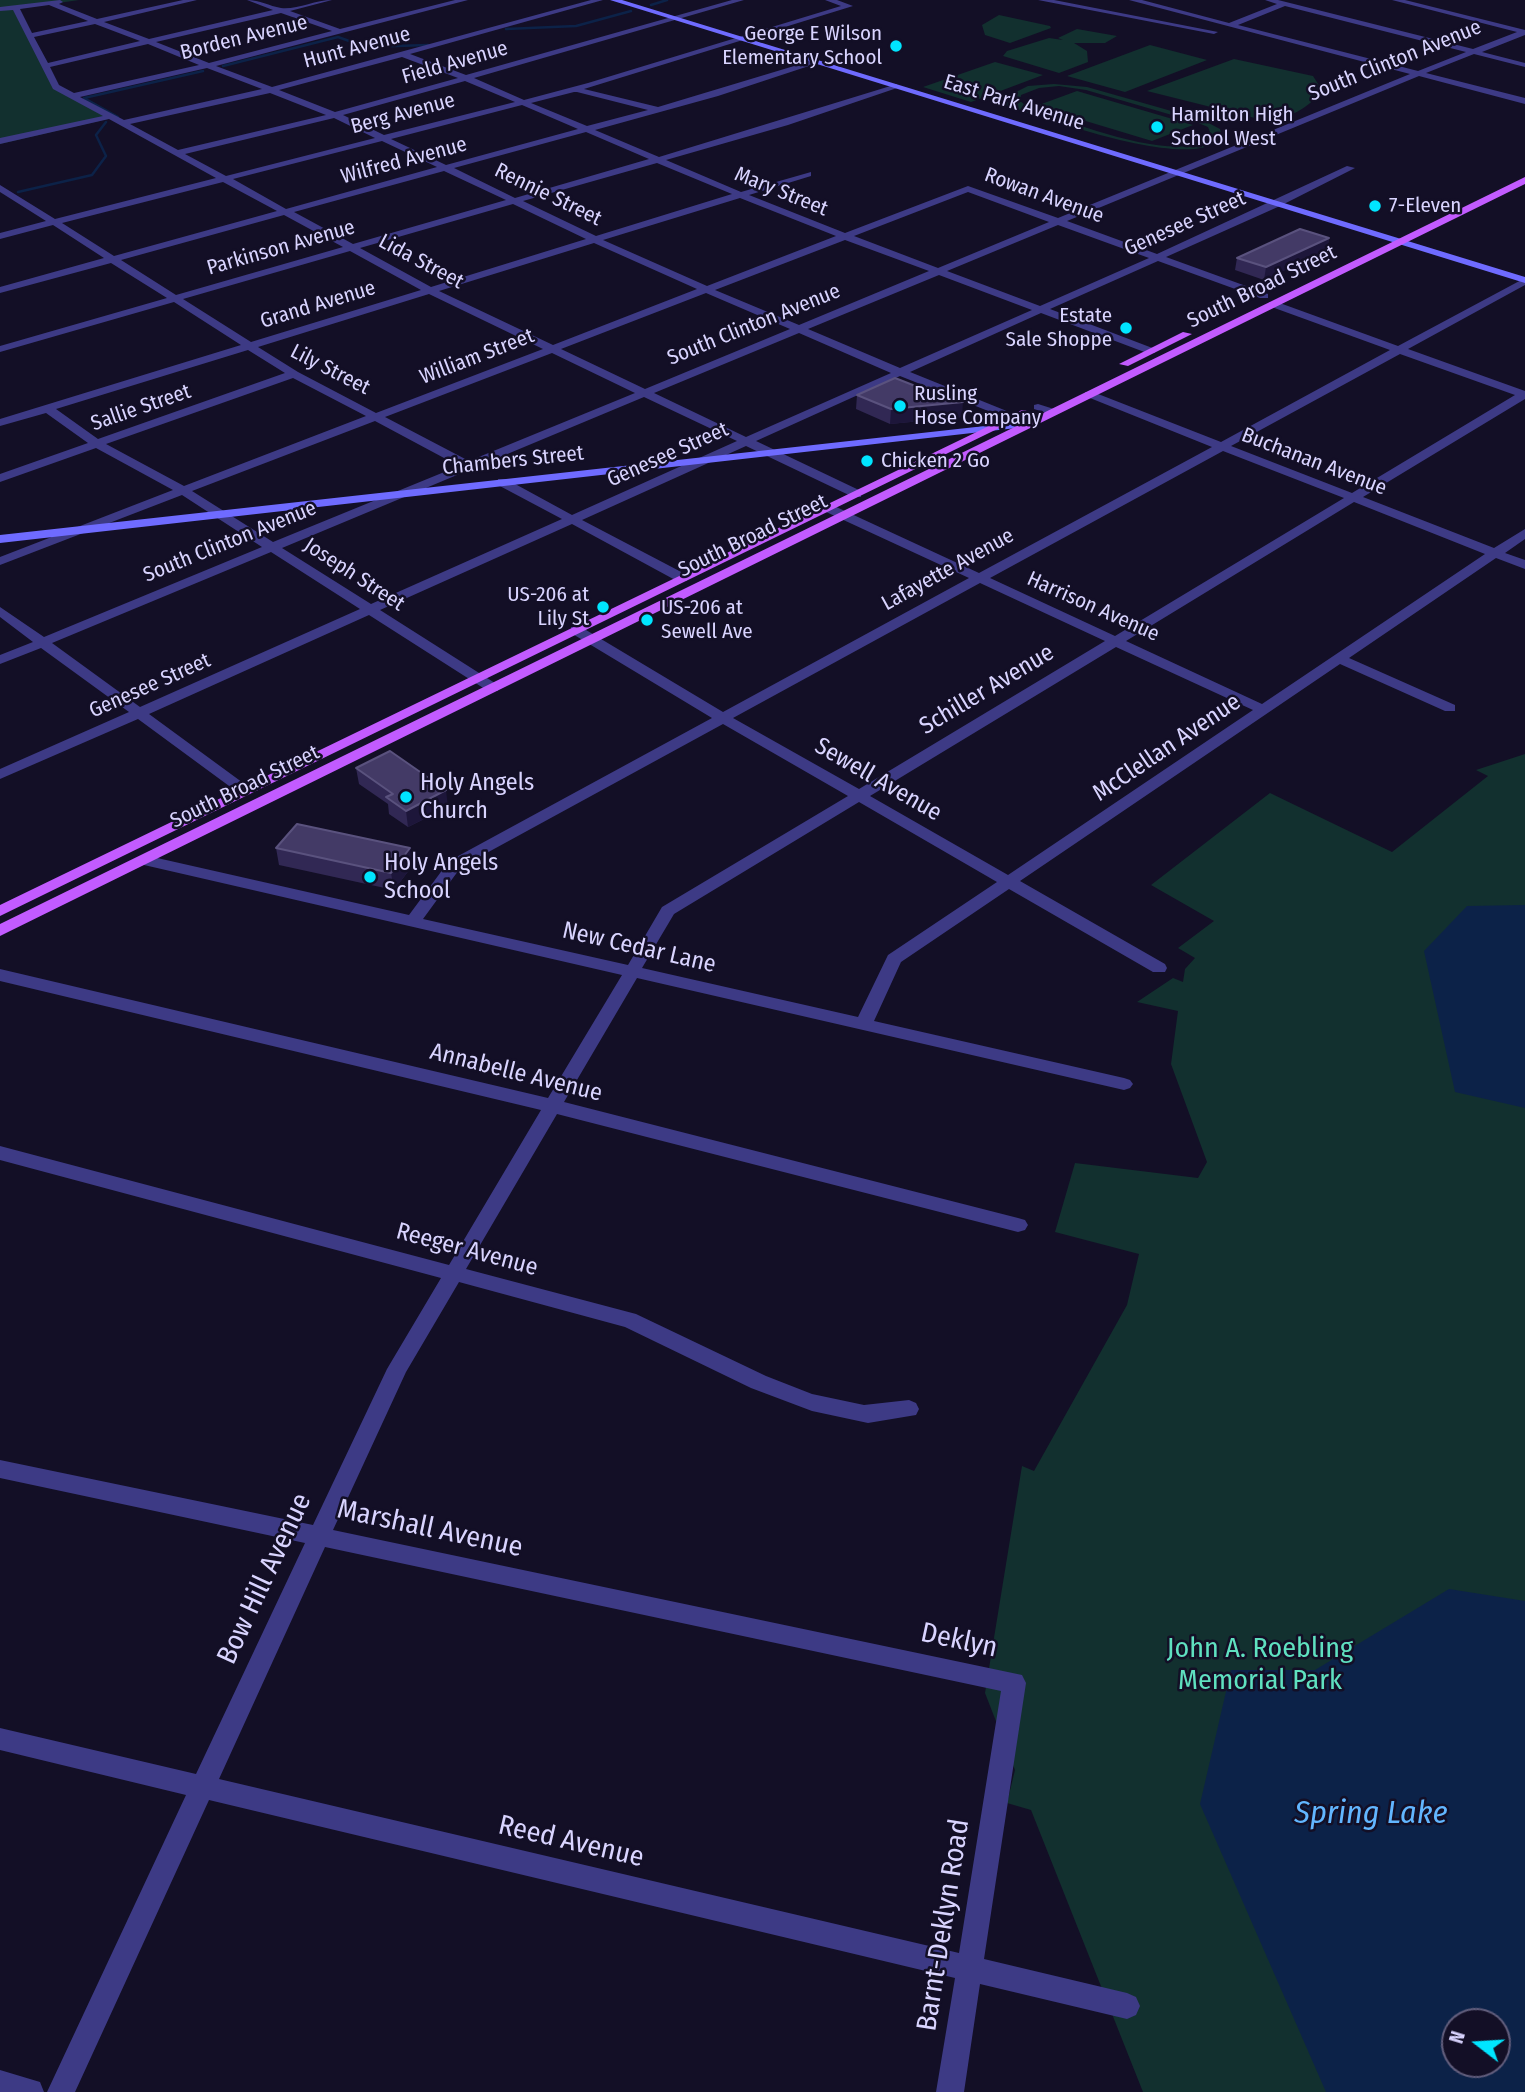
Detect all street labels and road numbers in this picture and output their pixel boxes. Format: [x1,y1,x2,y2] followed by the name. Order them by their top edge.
[178,10,310,66] street label: Borden Avenue
[1305,15,1485,107] street label: South Clinton Avenue
[301,22,413,74] street label: Hunt Avenue
[399,36,511,90] street label: Field Avenue
[941,70,1087,136] street label: East Park Avenue
[348,88,458,140] street label: Berg Avenue
[338,132,470,190] street label: Wilfred Avenue
[490,158,606,232] street label: Rennie Street
[731,162,831,222] street label: Mary Street
[981,163,1107,229] street label: Rowan Avenue
[1120,186,1250,262] street label: Genesee Street
[204,215,358,281] street label: Parkinson Avenue
[374,229,468,295] street label: Lida Street
[1183,240,1341,334] street label: South Broad Street
[257,276,379,334] street label: Grand Avenue
[664,279,844,371] street label: South Clinton Avenue
[416,324,538,390] street label: William Street
[286,339,374,401] street label: Lily Street
[88,379,194,437] street label: Sallie Street
[603,417,733,493] street label: Genesee Street
[1238,423,1390,501] street label: Buchanan Avenue
[441,441,585,481] street label: Chambers Street
[674,489,832,583] street label: South Broad Street
[140,496,320,588] street label: South Clinton Avenue
[878,523,1018,617] street label: Lafayette Avenue
[299,533,409,617] street label: Joseph Street
[1023,567,1163,647] street label: Harrison Avenue
[915,639,1059,741] street label: Schiller Avenue
[85,648,215,724] street label: Genesee Street
[1088,688,1246,808] street label: McClellan Avenue
[809,732,947,828] street label: Sewell Avenue
[166,740,324,834] street label: South Broad Street
[559,916,719,980] street label: New Cedar Lane
[427,1038,605,1108] street label: Annabelle Avenue
[393,1217,541,1283] street label: Reeger Avenue
[211,1488,319,1670] street label: Bow Hill Avenue
[334,1493,526,1565] street label: Marshall Avenue
[918,1617,1000,1665] street label: Deklyn
[495,1809,647,1875] street label: Reed Avenue
[911,1817,977,2033] street label: Barnt-Deklyn Road

